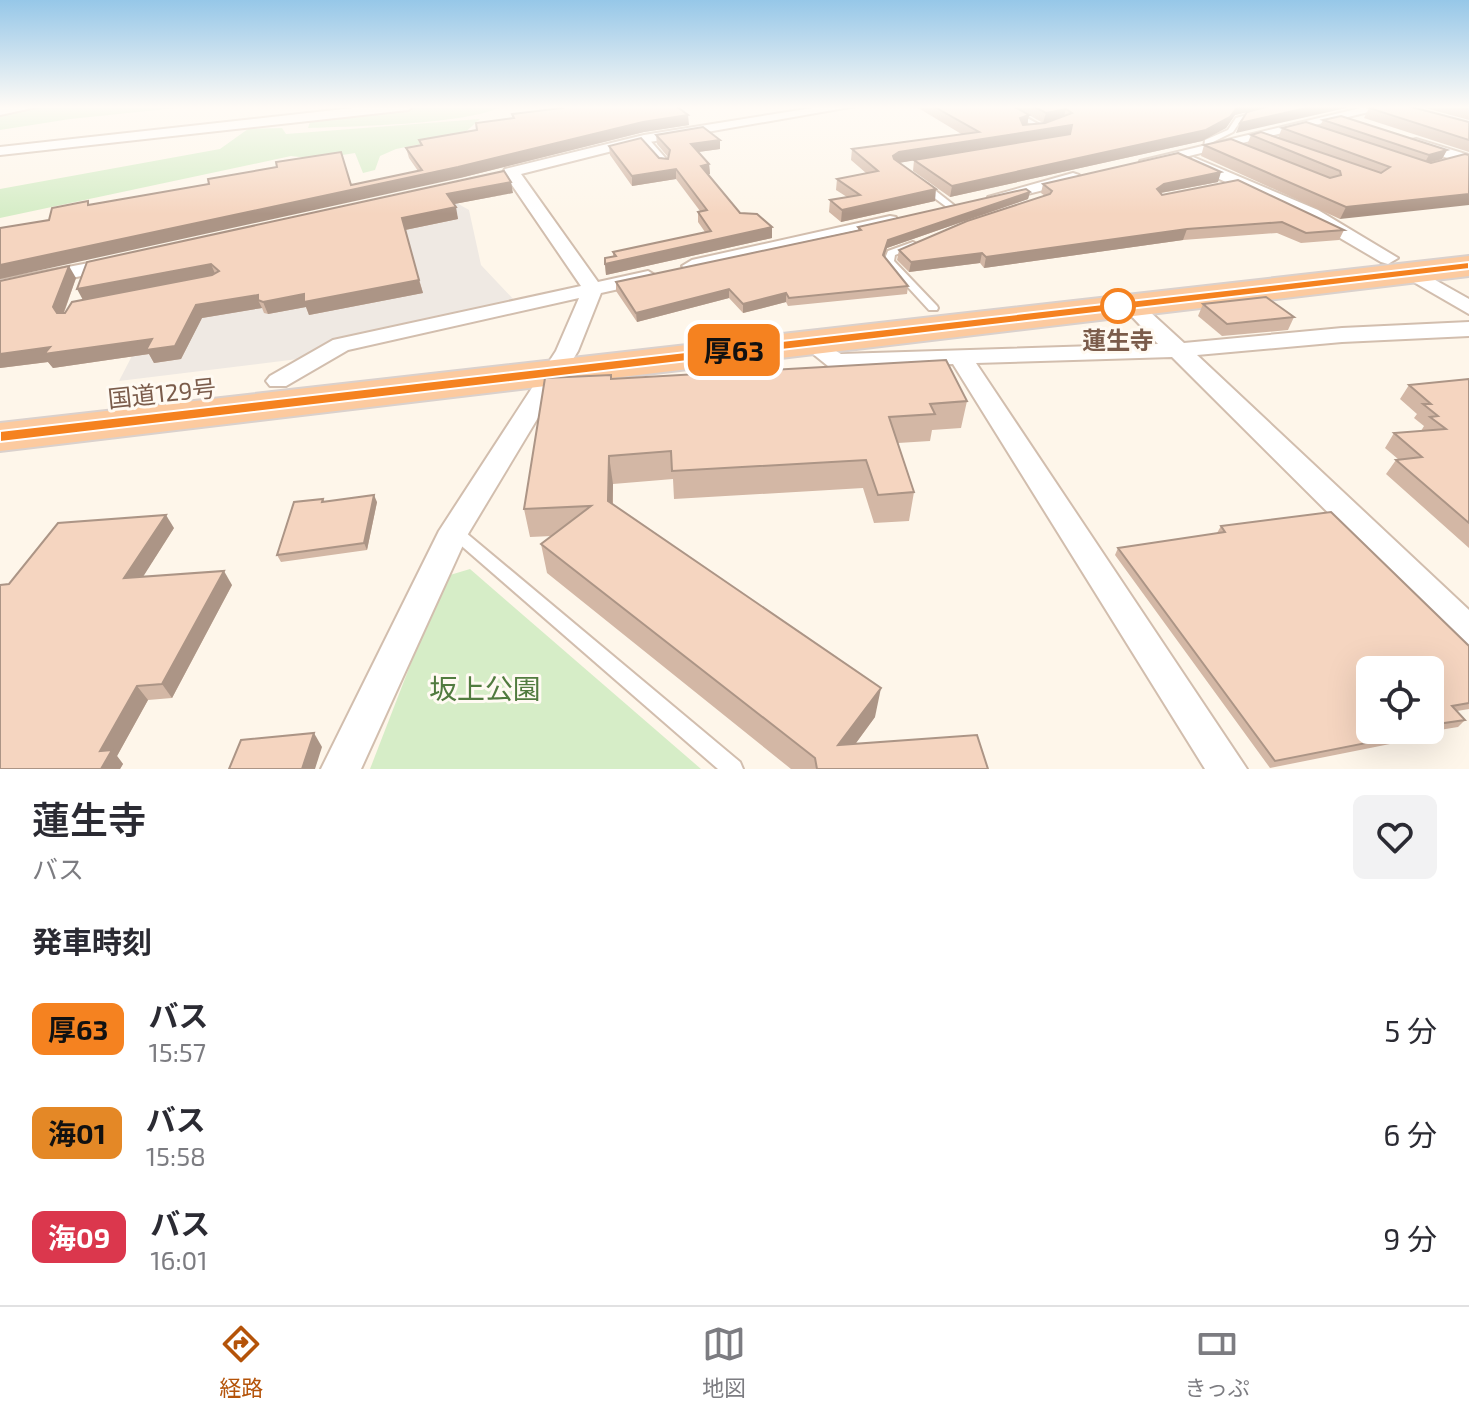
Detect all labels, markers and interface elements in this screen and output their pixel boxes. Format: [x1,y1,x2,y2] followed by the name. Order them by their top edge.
[1101,289,1135,323] marker: 蓮生寺
[688,324,780,376] line badge: 厚63
[1082,325,1154,354] place label: 蓮生寺
[704,333,764,367] text: 厚63
[106,372,217,413] street label: 国道129号
[1356,656,1444,744] map controls
[1356,656,1444,744] button: locate
[429,671,541,705] park label: 坂上公園
[1353,795,1437,879] button: heart
[32,796,146,842] text: 蓮生寺
[32,853,84,884] text: バス
[32,923,152,959] text: 発車時刻
[148,997,208,1033] text: バス
[48,1012,108,1046] text: 厚63
[1384,1012,1437,1048] text: 5 分
[148,1036,206,1067] text: 15:57
[146,1101,206,1137] text: バス
[48,1116,106,1150] text: 海01
[1383,1116,1437,1152] text: 6 分
[146,1140,206,1171] text: 15:58
[150,1205,210,1241] text: バス
[48,1220,110,1254] text: 海09
[1383,1220,1437,1256] text: 9 分
[150,1244,208,1275] text: 16:01
[219,1322,263,1402] tab: 経路
[702,1322,746,1402] tab: 地図
[1185,1322,1250,1402] tab: きっぷ

